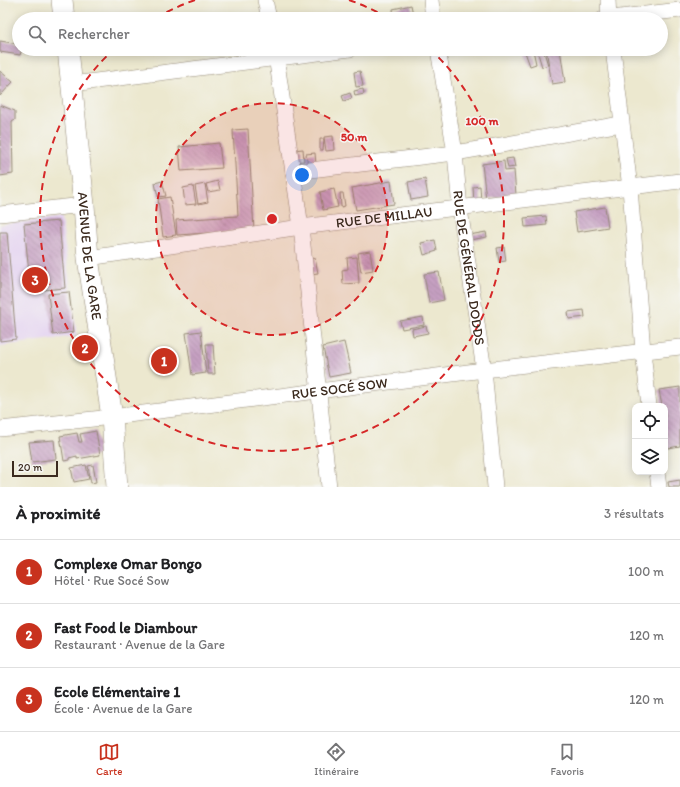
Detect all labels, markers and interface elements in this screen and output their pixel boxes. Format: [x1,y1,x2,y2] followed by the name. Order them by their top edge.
[12,12,668,56] search box
[26,23,48,45] icon: search
[58,25,130,43] text: Rechercher
[465,114,499,128] text: 100 m
[341,130,368,144] text: 50 m
[292,165,312,185] your location
[450,189,489,346] street label: RUE DE GÉNÉRAL DODDS
[74,191,106,321] street label: AVENUE DE LA GARE
[335,203,433,231] street label: RUE DE MILLAU
[265,212,279,226] centre of rings
[22,265,48,295] pin: 3
[72,333,98,363] pin: 2
[151,346,177,376] pin: 1
[291,374,389,403] street label: RUE SOCÉ SOW
[632,403,668,475] map controls
[632,403,668,439] button: locate
[632,439,668,475] button: layers
[12,459,58,478] scale bar
[18,461,42,474] text: 20 m
[16,503,101,523] text: À proximité
[604,506,664,521] text: 3 résultats
[54,555,202,573] text: Complexe Omar Bongo
[26,564,32,579] text: 1
[628,564,664,579] text: 100 m
[54,573,169,588] text: Hôtel · Rue Socé Sow
[54,619,197,637] text: Fast Food le Diambour
[26,628,32,643] text: 2
[629,628,664,643] text: 120 m
[54,637,225,652] text: Restaurant · Avenue de la Gare
[54,683,180,701] text: Ecole Elémentaire 1
[25,692,33,707] text: 3
[629,692,664,707] text: 120 m
[54,701,192,716] text: École · Avenue de la Gare
[96,741,122,778] tab: Carte
[314,741,359,778] tab: Itinéraire
[551,741,584,778] tab: Favoris

